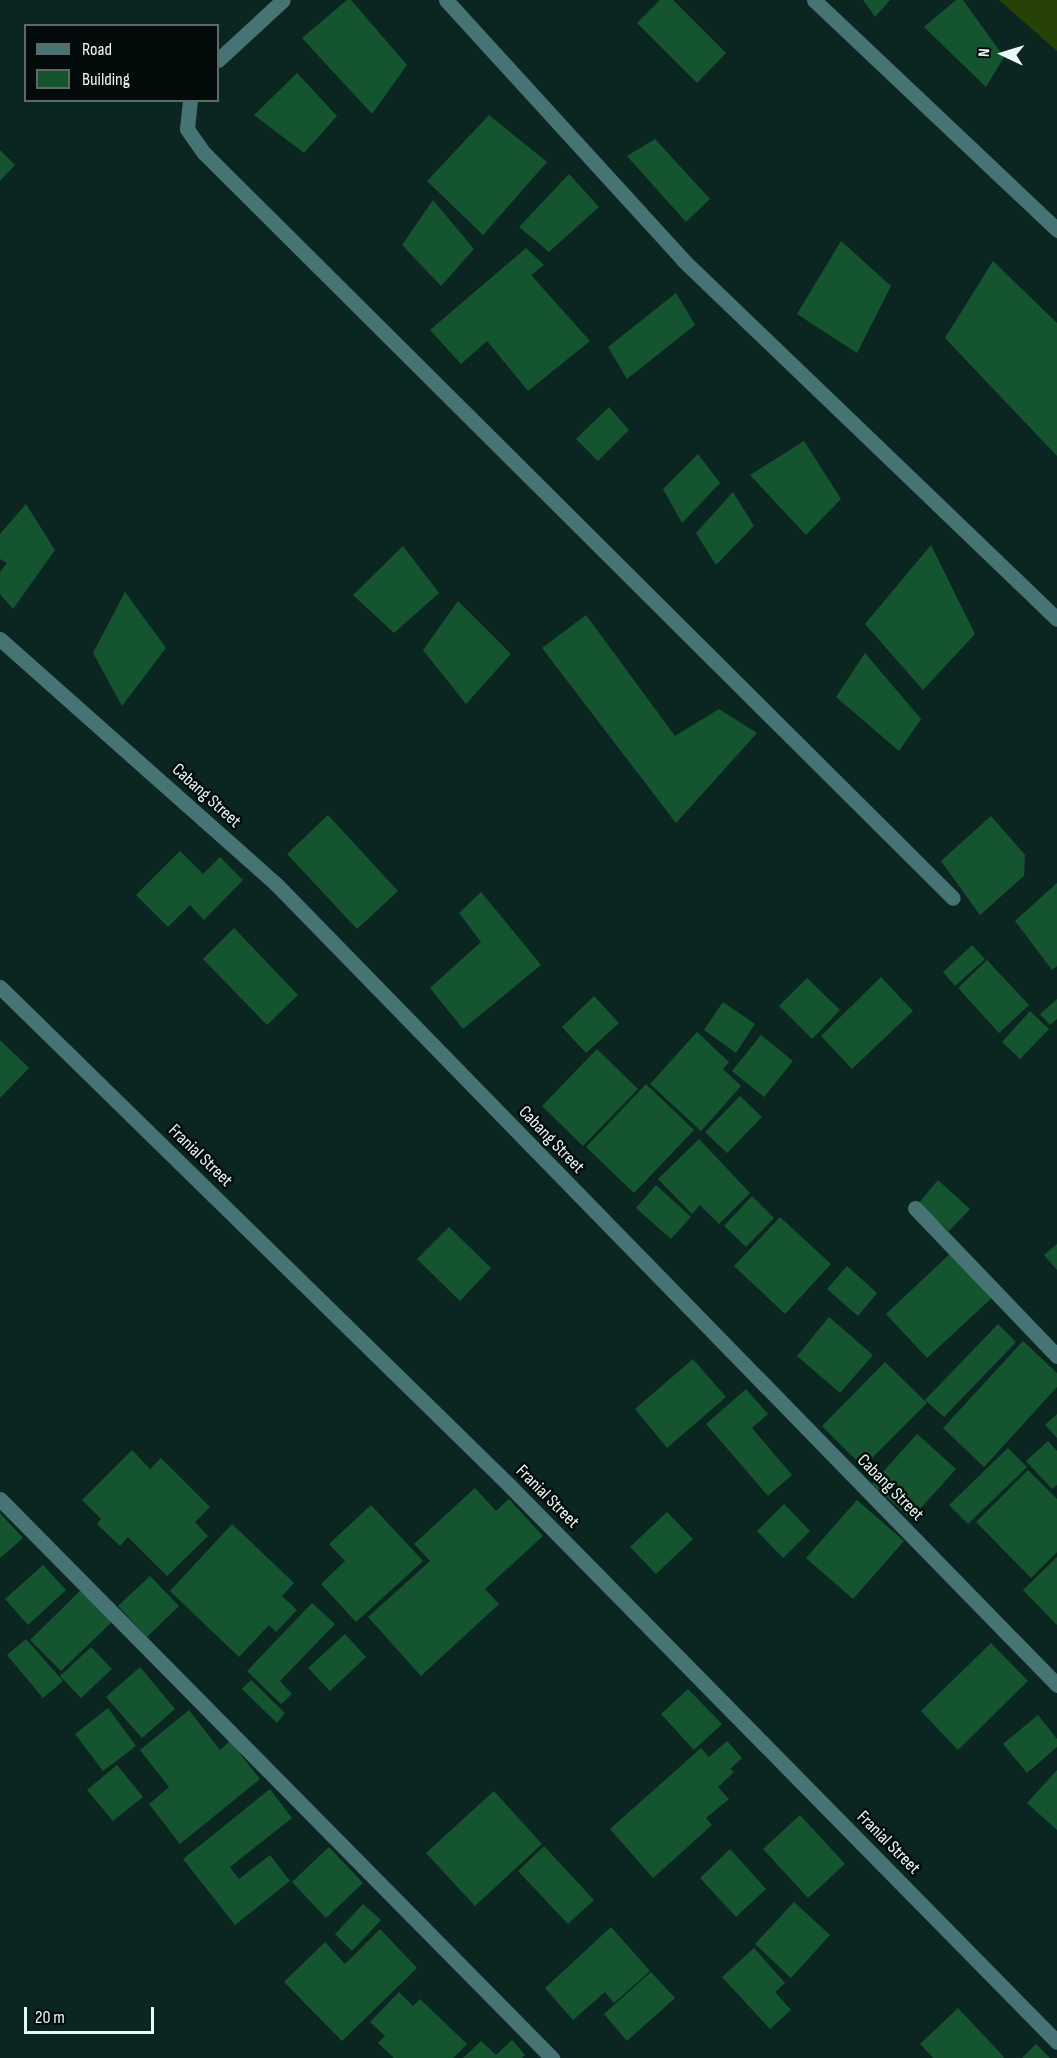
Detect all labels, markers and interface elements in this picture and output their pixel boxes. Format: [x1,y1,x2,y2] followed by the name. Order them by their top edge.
[24,24,219,102] legend
[973,24,1033,84] north arrow
[82,39,112,60] text: Road
[975,48,994,58] text: N
[82,69,130,90] text: Building
[167,759,245,833] street label: Cabang Street
[514,1102,588,1178] street label: Cabang Street
[163,1120,237,1192] street label: Franial Street
[852,1450,928,1526] street label: Cabang Street
[511,1461,583,1533] street label: Franial Street
[852,1807,924,1879] street label: Franial Street
[27,1995,158,2033] scale bar
[35,2007,65,2028] text: 20 m

